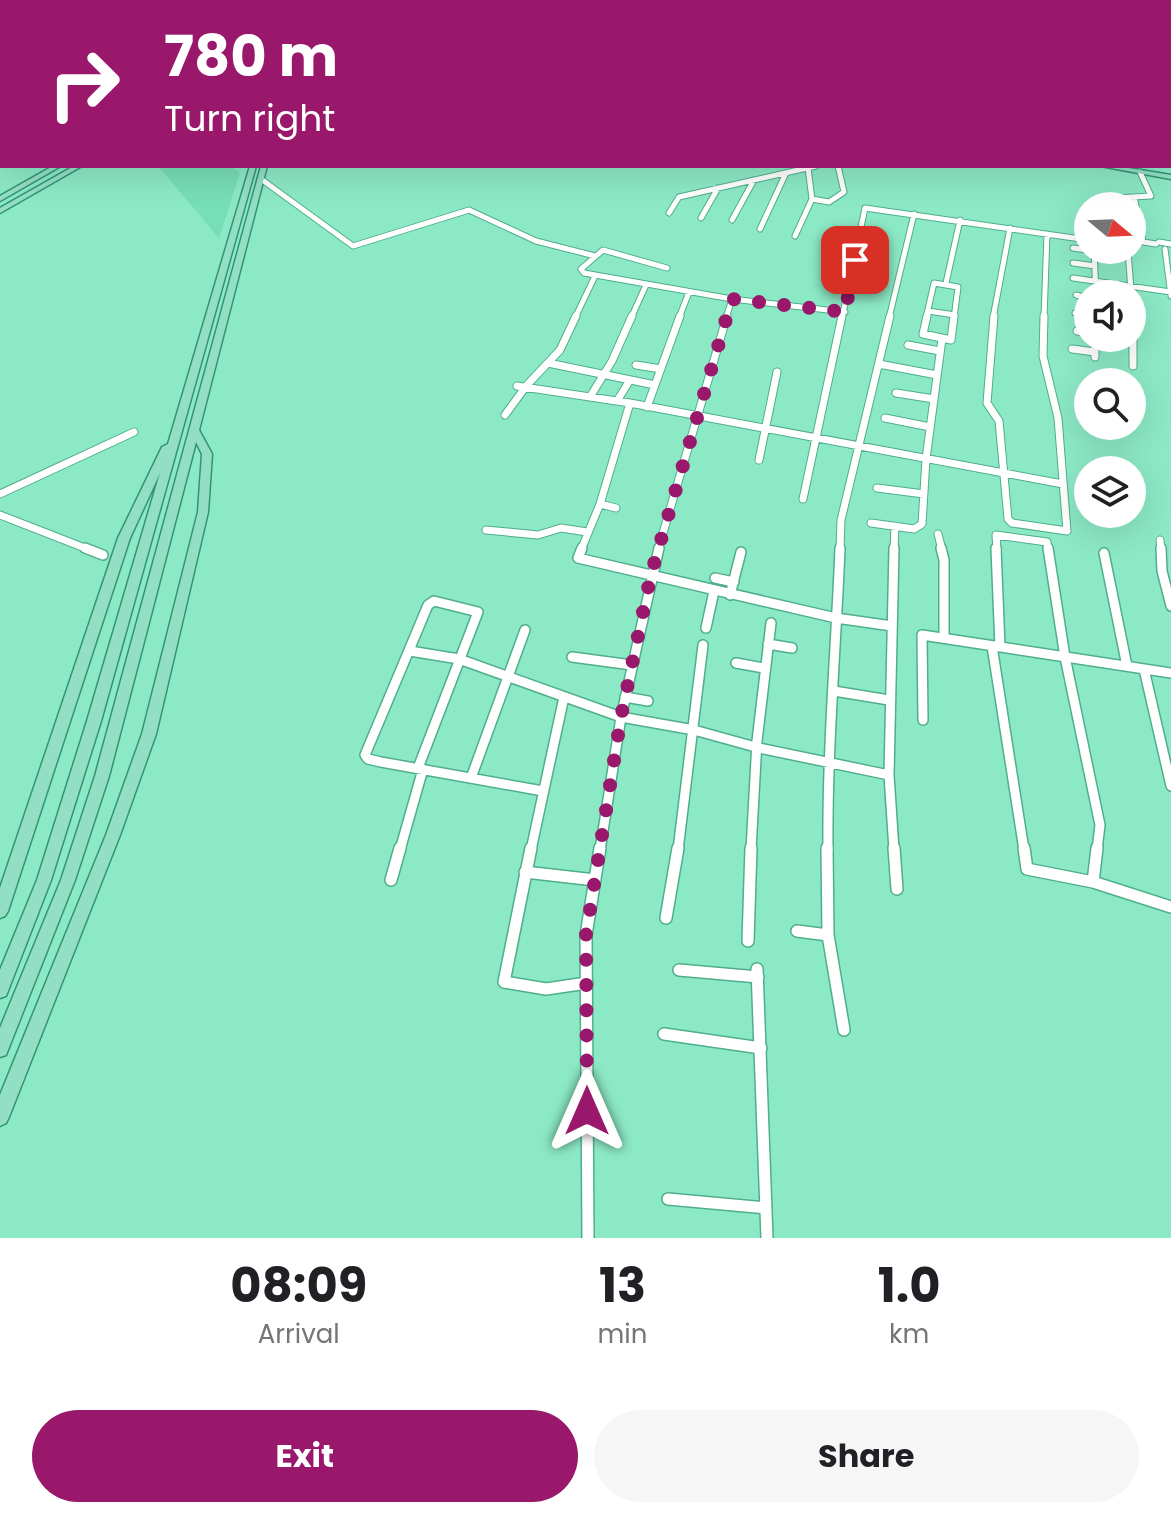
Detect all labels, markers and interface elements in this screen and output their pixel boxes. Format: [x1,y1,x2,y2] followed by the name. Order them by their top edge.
[164,17,338,96] text: 780 m
[32,32,136,136] icon: right
[164,93,335,144] text: Turn right
[1074,192,1146,264] north arrow
[1074,192,1146,528] map controls
[821,226,889,294] pin
[833,238,877,282] icon: arrive
[1074,280,1146,352] button: sound
[1074,368,1146,440] button: search
[1074,456,1146,528] button: layers
[545,1069,629,1153] position arrow
[230,1252,367,1319] text: 08:09
[599,1252,646,1319] text: 13
[878,1252,941,1319] text: 1.0
[258,1316,340,1352] text: Arrival
[598,1316,647,1352] text: min
[889,1316,929,1352] text: km
[32,1410,578,1502] button: Exit
[594,1410,1139,1502] button: Share

